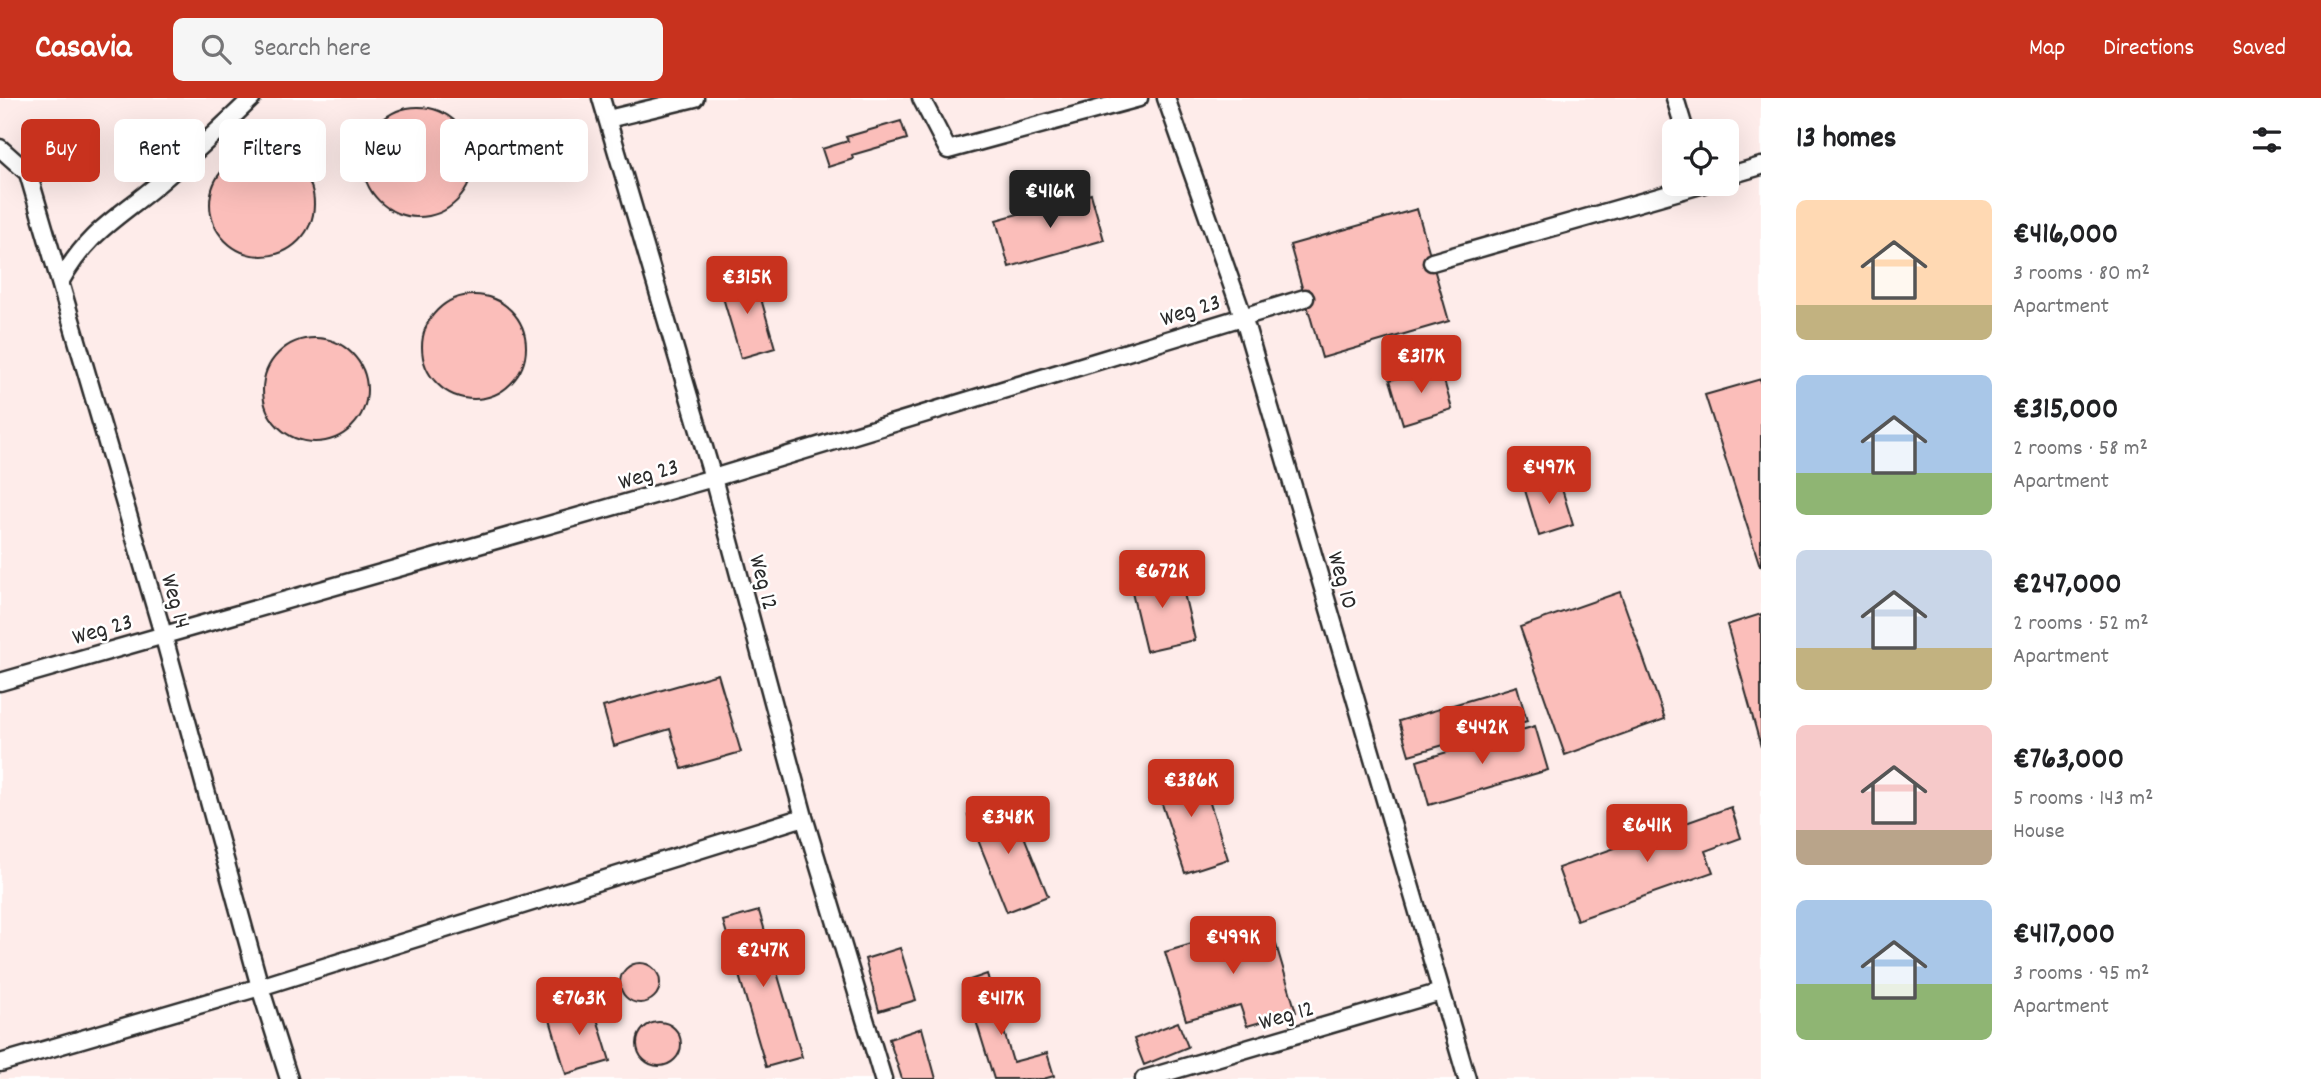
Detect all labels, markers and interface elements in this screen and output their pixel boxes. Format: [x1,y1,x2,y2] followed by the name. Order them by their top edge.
[173,18,663,81] search box
[35,26,131,73] text: Casavia
[197,30,235,68] icon: search
[253,31,371,68] text: Search here
[2029,32,2065,66] text: Map
[2103,32,2194,66] text: Directions
[2232,32,2286,66] text: Saved
[21,119,100,182] chip: Buy
[114,119,205,182] chip: Rent
[219,119,326,182] chip: Filters
[340,119,426,182] chip: New
[440,119,588,182] chip: Apartment
[1662,119,1739,196] map controls
[1662,119,1739,196] button: locate
[1796,119,1896,162] text: 13 homes
[2248,121,2286,159] icon: filters
[1001,170,1099,230] pin: €416K
[1025,176,1075,209] text: €416K
[2013,215,2118,258] text: €416,000
[1852,228,1936,312] icon: home
[698,256,796,316] pin: €315K
[2013,258,2150,291] text: 3 rooms · 80 m²
[722,262,772,295] text: €315K
[1157,287,1225,337] street label: Weg 23
[2013,291,2109,324] text: Apartment
[1372,336,1470,395] pin: €317K
[1397,341,1445,374] text: €317K
[2013,390,2118,433] text: €315,000
[1852,403,1936,487] icon: home
[2013,433,2148,466] text: 2 rooms · 58 m²
[1500,446,1598,506] pin: €497K
[615,451,683,501] street label: Weg 23
[1523,452,1575,485] text: €497K
[2013,466,2109,499] text: Apartment
[1317,548,1366,614] street label: Weg 10
[1113,550,1211,610] pin: €672K
[738,551,786,614] street label: Weg 12
[1135,556,1189,589] text: €672K
[2013,565,2122,608] text: €247,000
[150,570,198,633] street label: Weg 14
[1852,578,1936,662] icon: home
[69,606,137,656] street label: Weg 23
[2013,608,2149,641] text: 2 rooms · 52 m²
[2013,641,2109,674] text: Apartment
[1433,706,1531,766] pin: €442K
[1456,712,1508,745] text: €442K
[2013,740,2124,783] text: €763,000
[1852,753,1936,837] icon: home
[1142,760,1240,819] pin: €386K
[1164,765,1218,798] text: €386K
[2013,783,2153,816] text: 5 rooms · 143 m²
[959,796,1057,856] pin: €348K
[982,802,1034,835] text: €348K
[1598,804,1696,864] pin: €641K
[1622,810,1672,843] text: €641K
[2013,816,2065,849] text: House
[2013,915,2115,958] text: €417,000
[1184,916,1282,976] pin: €499K
[1206,922,1260,955] text: €499K
[1852,928,1936,1012] icon: home
[714,930,812,989] pin: €247K
[737,935,789,968] text: €247K
[2013,958,2149,991] text: 3 rooms · 95 m²
[530,978,628,1037] pin: €763K
[952,978,1050,1037] pin: €417K
[552,983,606,1016] text: €763K
[978,983,1024,1016] text: €417K
[2013,991,2109,1024] text: Apartment
[1255,993,1318,1041] street label: Weg 12

